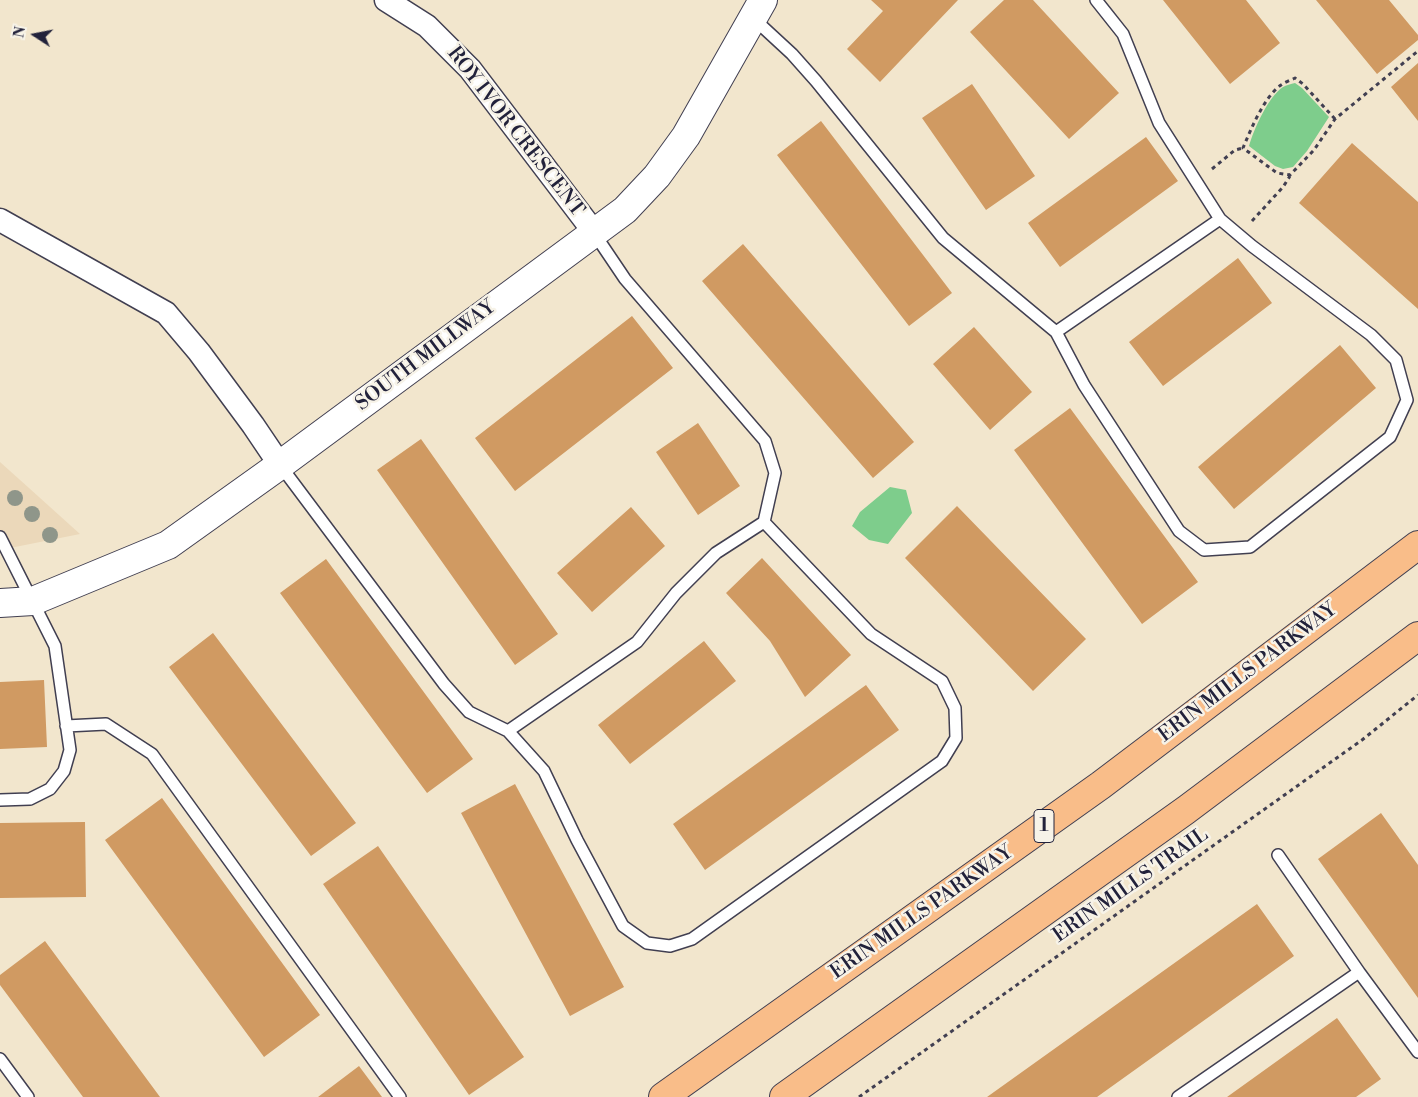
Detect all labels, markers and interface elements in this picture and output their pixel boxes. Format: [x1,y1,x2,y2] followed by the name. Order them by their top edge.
[10,10,60,60] north arrow
[10,25,30,39] text: N
[441,42,589,222] street label: ROY IVOR CRESCENT
[351,296,501,416] street label: SOUTH MILLWAY
[1154,598,1342,748] street label: ERIN MILLS PARKWAY
[1034,809,1054,842] road number: 1
[1049,823,1213,949] street label: ERIN MILLS TRAIL
[826,841,1018,985] street label: ERIN MILLS PARKWAY

